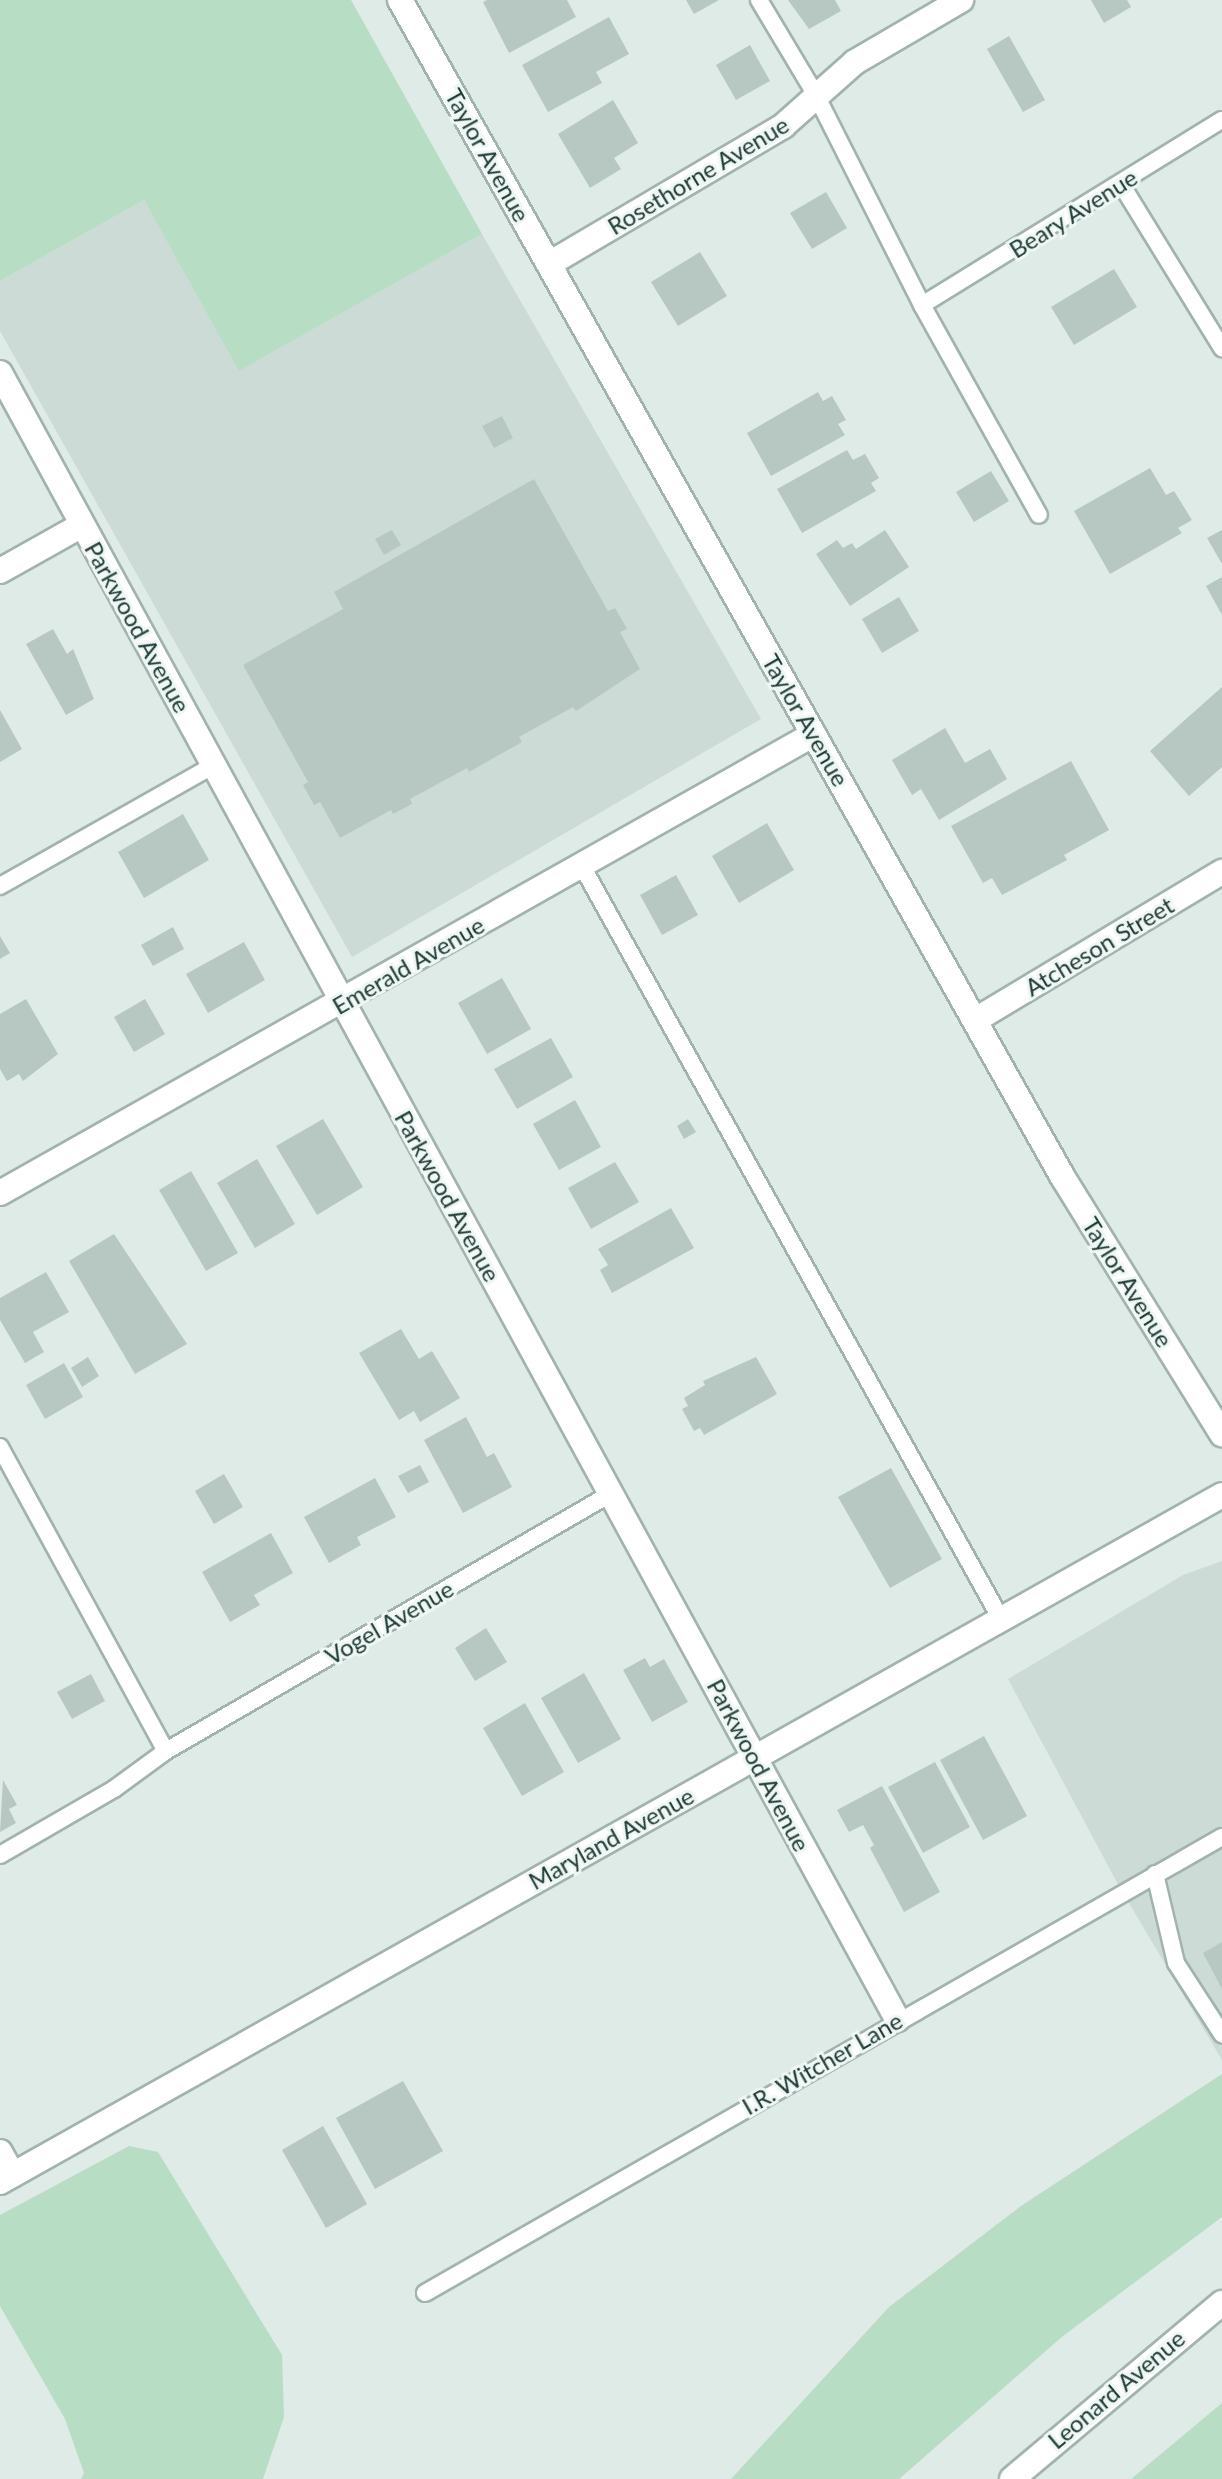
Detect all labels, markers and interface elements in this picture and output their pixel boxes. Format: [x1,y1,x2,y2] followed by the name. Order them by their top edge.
[439,83,537,227] street label: Taylor Avenue
[602,109,794,241] street label: Rosethorne Avenue
[1003,162,1143,264] street label: Beary Avenue
[79,536,197,718] street label: Parkwood Avenue
[756,648,856,792] street label: Taylor Avenue
[1019,890,1179,1002] street label: Atcheson Street
[327,910,489,1020] street label: Emerald Avenue
[389,1105,507,1287] street label: Parkwood Avenue
[1076,1211,1180,1353] street label: Taylor Avenue
[319,1573,459,1671] street label: Vogel Avenue
[701,1674,817,1856] street label: Parkwood Avenue
[523,1781,699,1895] street label: Maryland Avenue
[736,2005,908,2121] street label: I.R. Witcher Lane
[1041,2323,1191,2455] street label: Leonard Avenue

